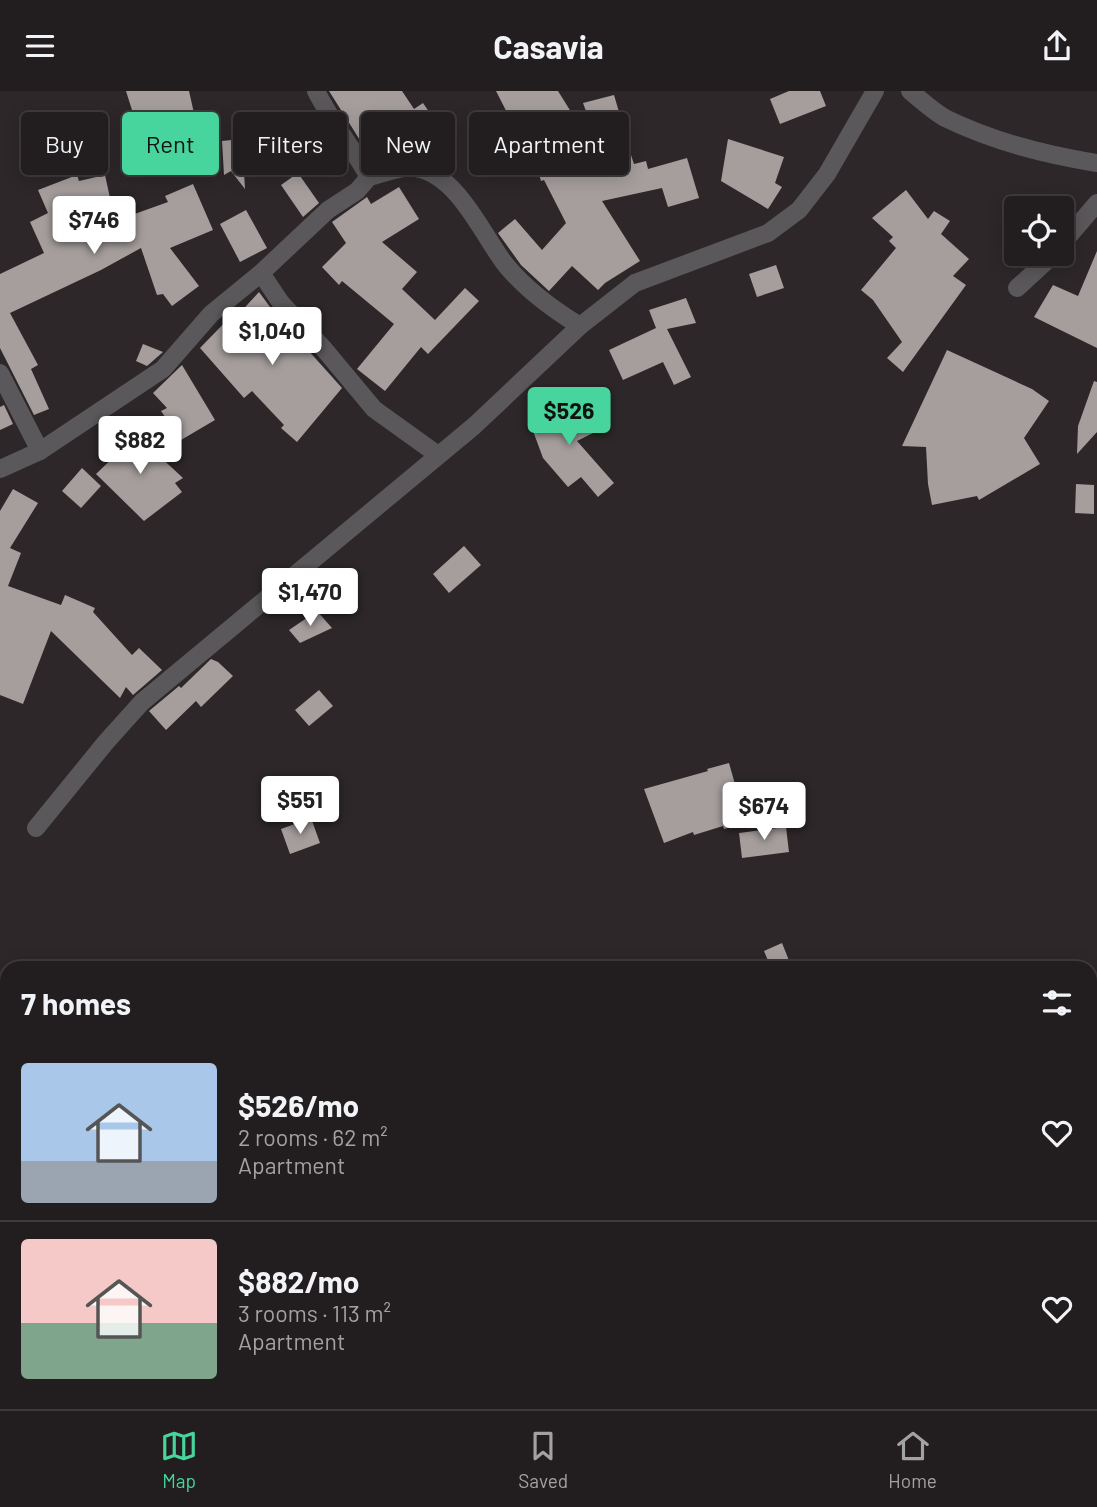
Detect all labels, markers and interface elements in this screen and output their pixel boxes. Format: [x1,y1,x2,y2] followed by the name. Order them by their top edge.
[21,27,59,65] icon: menu
[493,27,604,65] text: Casavia
[1038,27,1076,65] icon: share
[21,112,108,175] chip: Buy
[122,112,219,175] chip: Rent
[233,112,347,175] chip: Filters
[361,112,455,175] chip: New
[469,112,629,175] chip: Apartment
[1004,196,1074,266] map controls
[1004,196,1074,266] button: locate
[53,197,135,256] pin: $746
[69,205,119,233] text: $746
[215,307,329,367] pin: $1,040
[239,316,305,344] text: $1,040
[528,387,610,447] pin: $526
[544,396,594,424] text: $526
[99,417,181,476] pin: $882
[115,425,165,453] text: $882
[253,568,367,628] pin: $1,470
[278,577,342,605] text: $1,470
[259,777,341,836] pin: $551
[723,783,805,842] pin: $674
[277,785,323,813] text: $551
[739,791,789,819] text: $674
[1038,984,1076,1022] icon: filters
[21,985,131,1021] text: 7 homes
[238,1087,359,1123] text: $526/mo
[77,1091,161,1175] icon: home
[1038,1114,1076,1152] icon: heart
[238,1123,388,1151] text: 2 rooms · 62 m²
[238,1151,345,1179] text: Apartment
[238,1263,359,1299] text: $882/mo
[77,1267,161,1351] icon: home
[1038,1290,1076,1328] icon: heart
[238,1299,391,1327] text: 3 rooms · 113 m²
[238,1327,345,1355] text: Apartment
[160,1427,198,1492] tab: Map
[518,1427,568,1492] tab: Saved
[888,1427,937,1492] tab: Home

